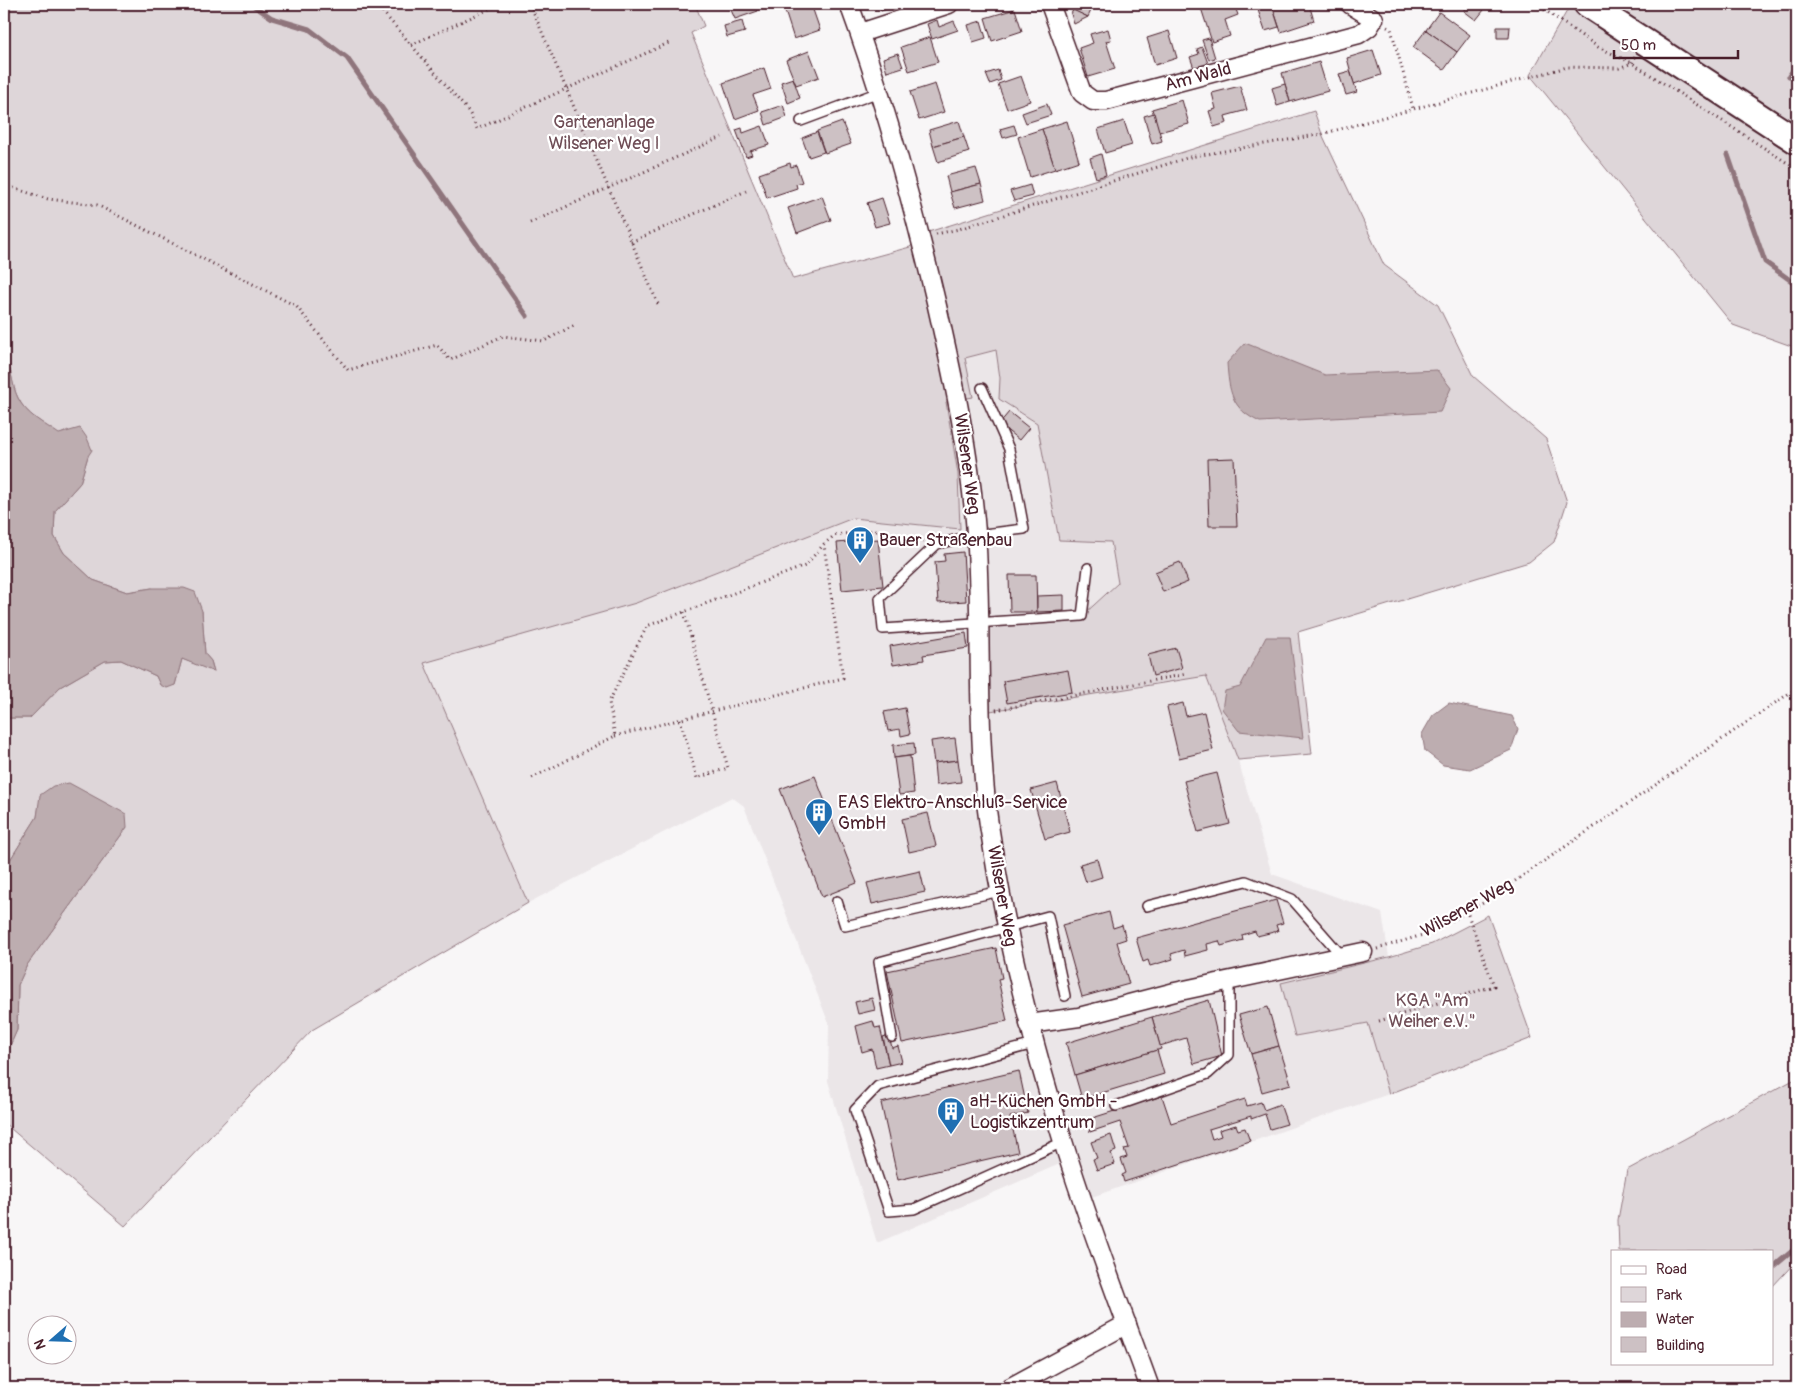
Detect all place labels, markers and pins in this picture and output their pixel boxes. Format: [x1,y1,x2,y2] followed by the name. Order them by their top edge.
[845,525,875,564] building icon: Bauer Straßenbau
[879,529,1012,552] place label: Bauer Straßenbau
[838,791,1067,835] place label: EAS Elektro-Anschluß-Service GmbH
[804,797,834,836] building icon: EAS Elektro-Anschluß-Service GmbH
[970,1090,1118,1134] place label: aH-Küchen GmbH - Logistikzentrum
[936,1096,966,1135] building icon: aH-Küchen GmbH - Logistikzentrum

